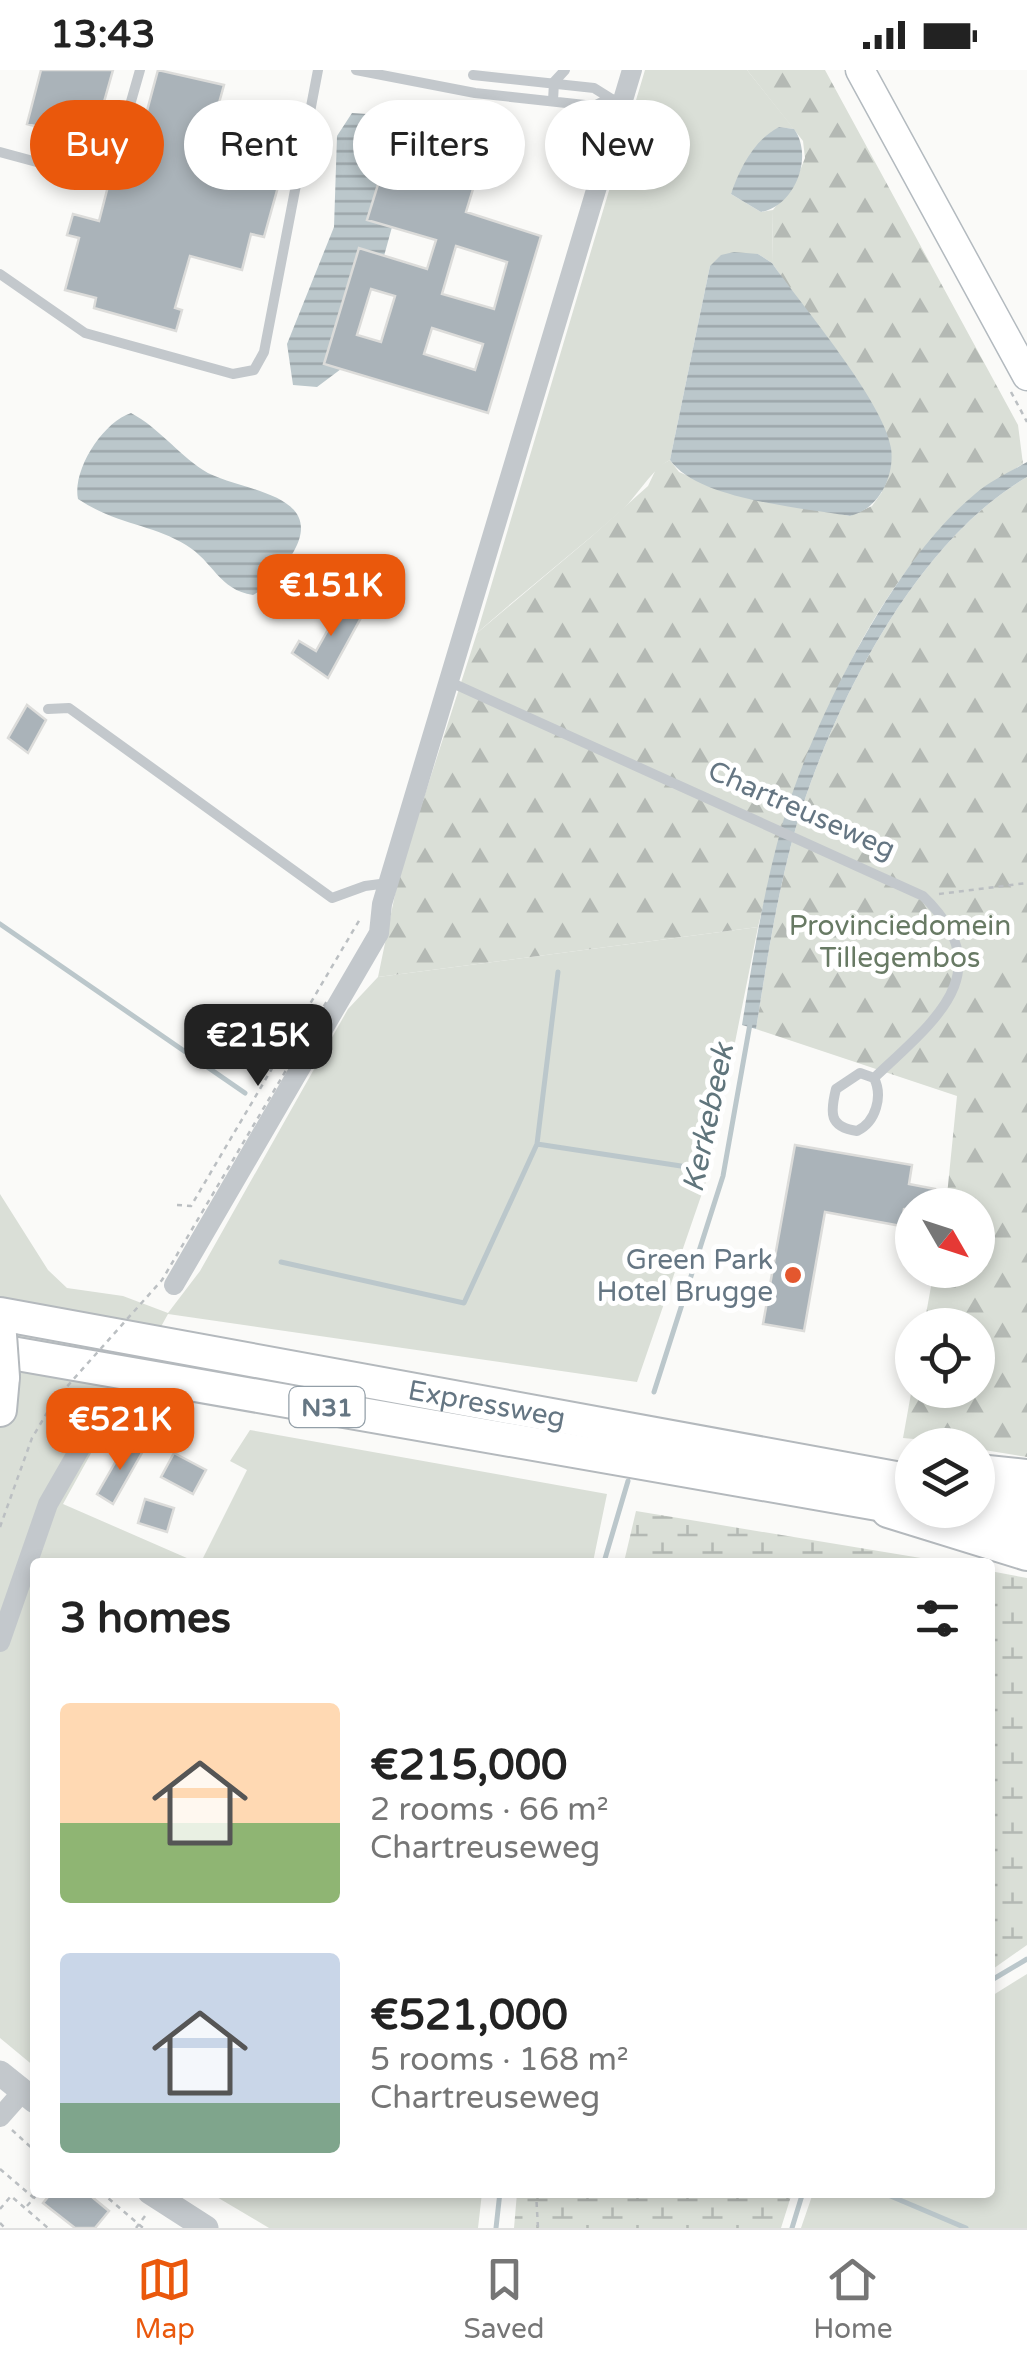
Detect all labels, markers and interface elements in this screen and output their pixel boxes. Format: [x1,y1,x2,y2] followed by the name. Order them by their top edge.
[50,12,155,58] text: 13:43
[30,100,164,190] chip: Buy
[184,100,333,190] chip: Rent
[353,100,525,190] chip: Filters
[545,100,690,190] chip: New
[261,554,401,639] pin: €151K
[279,567,383,605] text: €151K
[703,753,901,866] street label: Chartreuseweg
[789,909,1011,975] park label: Provinciedomein Tillegembos
[188,1004,328,1089] pin: €215K
[206,1017,310,1055] text: €215K
[675,1038,743,1196] water label: Kerkebeek
[895,1188,995,1288] north arrow
[895,1188,995,1528] map controls
[597,1243,773,1309] place label: Green Park Hotel Brugge
[782,1264,804,1286] marker: Green Park Hotel Brugge
[895,1308,995,1408] button: locate
[405,1373,568,1435] street label: Expressweg
[290,1387,364,1427] road number: N31
[50,1388,190,1473] pin: €521K
[68,1401,172,1439] text: €521K
[895,1428,995,1528] button: layers
[910,1591,965,1646] icon: filters
[60,1593,231,1644] text: 3 homes
[370,1740,567,1791] text: €215,000
[140,1743,260,1863] icon: home
[370,1791,609,1829] text: 2 rooms · 66 m²
[370,1829,600,1867] text: Chartreuseweg
[370,1990,568,2041] text: €521,000
[140,1993,260,2113] icon: home
[370,2041,629,2079] text: 5 rooms · 168 m²
[370,2079,600,2117] text: Chartreuseweg
[134,2252,195,2346] tab: Map
[464,2252,545,2346] tab: Saved
[813,2252,893,2346] tab: Home

